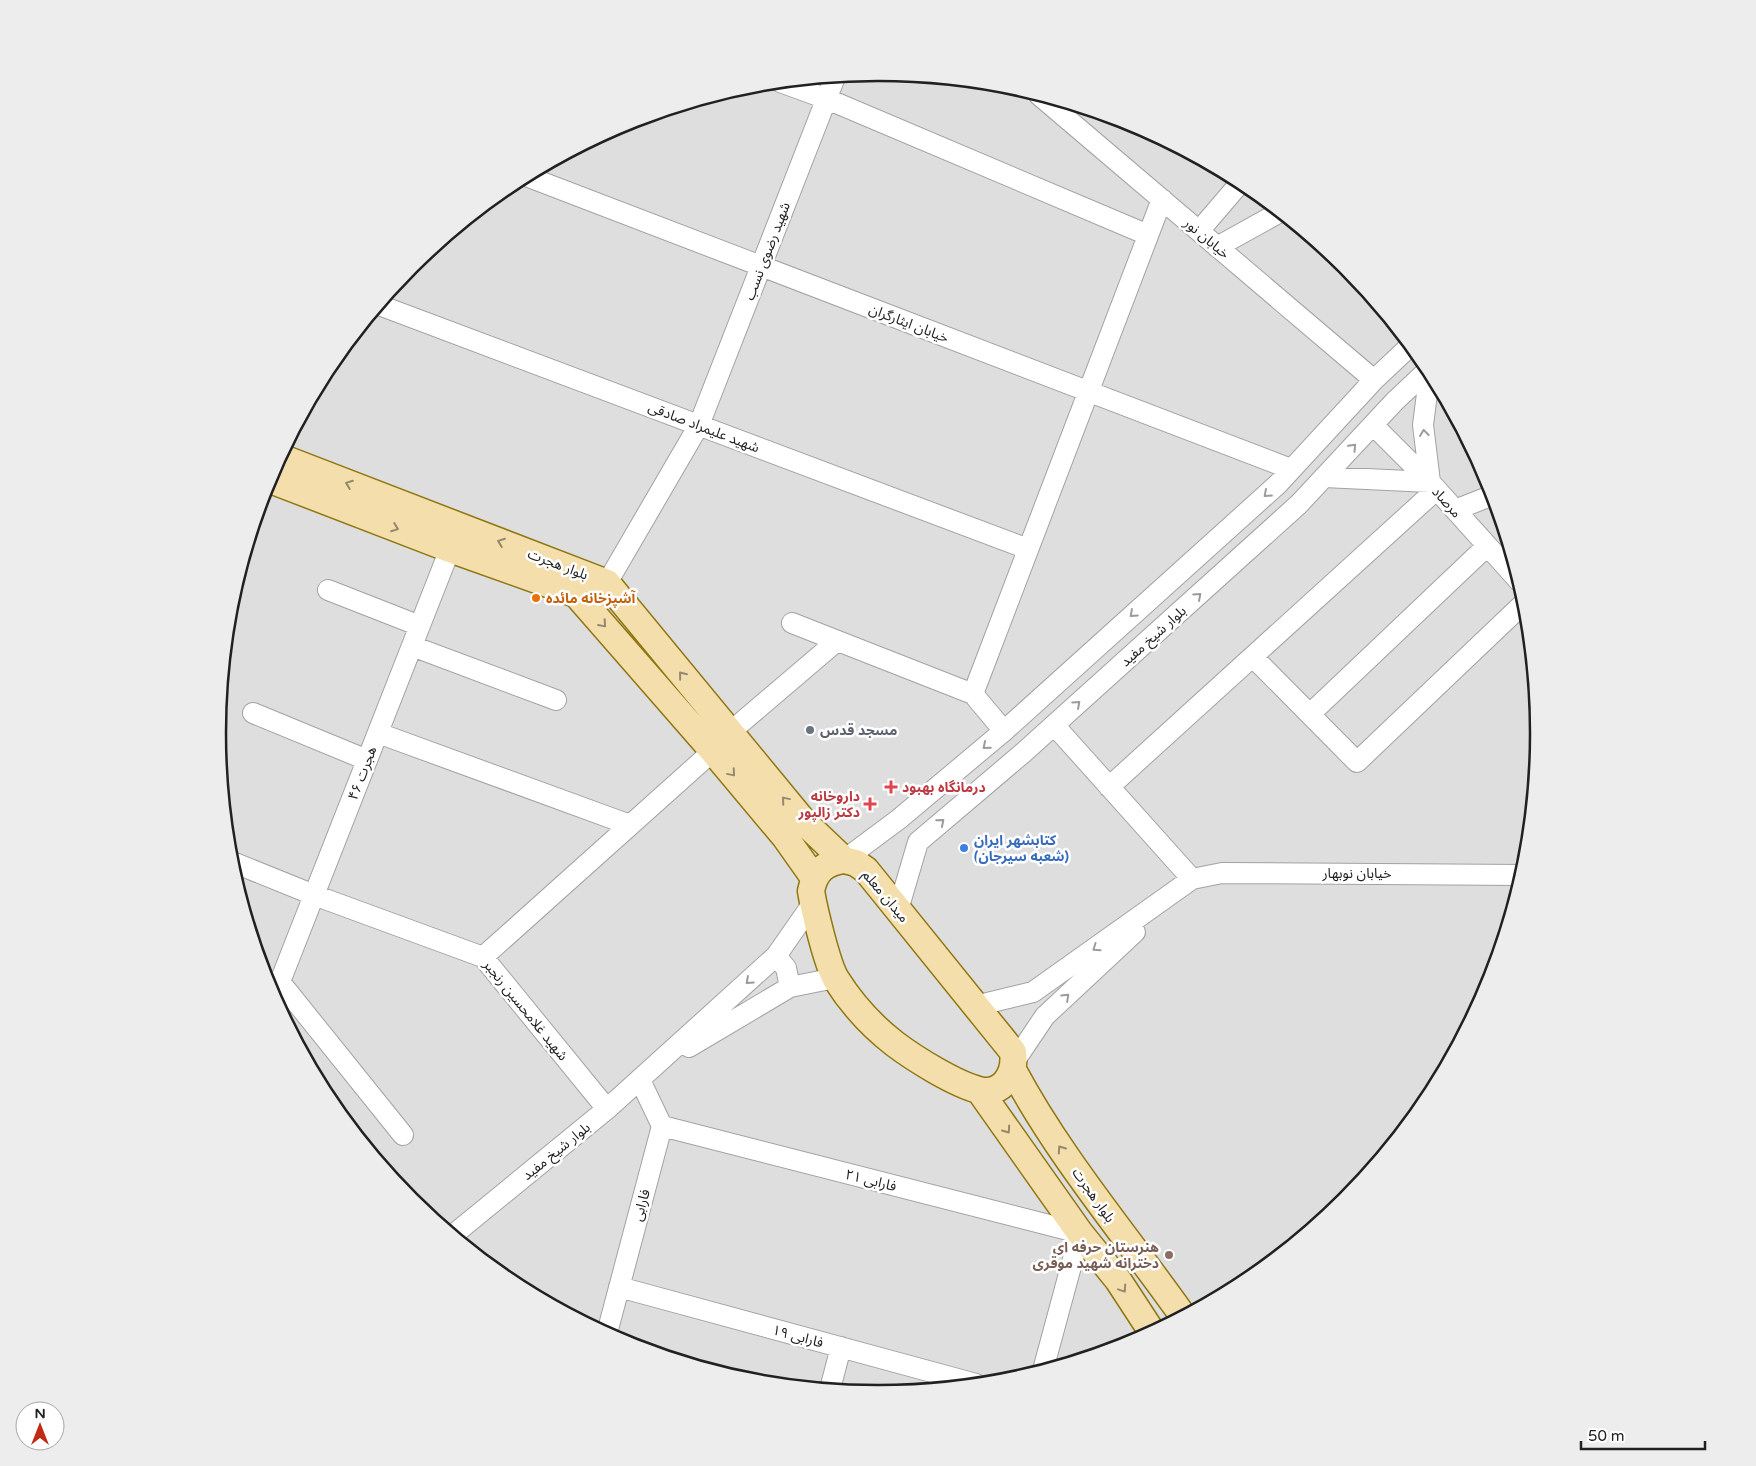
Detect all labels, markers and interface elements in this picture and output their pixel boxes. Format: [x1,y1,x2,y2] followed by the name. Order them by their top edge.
[741,200,794,303] street label: شهید رضوی نسب
[1180,214,1233,262] street label: خیابان نور
[867,300,951,346] street label: خیابان ایثارگران
[646,398,762,457] street label: شهید علیمراد صادقی
[1419,429,1430,437] one-way arrow
[1347,443,1356,452] one-way arrow
[345,480,354,490] one-way arrow
[1428,483,1465,521] street label: مرصاد
[1263,488,1272,497] one-way arrow
[391,522,399,532] one-way arrow
[497,538,505,548] one-way arrow
[525,545,591,584] street label: بلوار هجرت
[546,590,636,608] place label: آشپزخانه مائده
[530,592,542,604] marker: آشپزخانه مائده
[1192,592,1201,601] one-way arrow
[1117,602,1191,672] street label: بلوار شیخ مفید
[1130,608,1139,617] one-way arrow
[597,619,606,628] one-way arrow
[679,672,687,681] one-way arrow
[1072,701,1081,710] one-way arrow
[820,722,897,739] place label: مسجد قدس
[804,724,816,736] marker: مسجد قدس
[983,740,992,749] one-way arrow
[344,744,380,802] street label: هجرت ۴۶
[726,768,735,777] one-way arrow
[902,779,986,796] place label: درمانگاه بهبود
[884,780,898,794] marker: درمانگاه بهبود
[798,788,860,822] place label: داروخانه دکتر زالپور
[783,797,791,806] one-way arrow
[864,798,876,810] marker: داروخانه دکتر زالپور
[935,819,944,828] one-way arrow
[974,832,1069,865] place label: کتابشهر ایران (شعبه سیرجان)
[958,842,970,854] marker: کتابشهر ایران (شعبه سیرجان)
[1321,865,1392,882] street label: خیابان نوبهار
[857,867,912,927] street label: میدان معلم
[1093,942,1102,950] one-way arrow
[479,956,572,1064] street label: شهید غلامحسین رنجبر
[745,975,754,984] one-way arrow
[1060,994,1069,1003] one-way arrow
[519,1119,595,1186] street label: بلوار شیخ مفید
[1001,1124,1010,1134] one-way arrow
[1058,1145,1067,1155] one-way arrow
[1069,1165,1119,1226] street label: بلوار هجرت
[843,1166,898,1195] street label: فارابی ۲۱
[629,1187,654,1223] street label: فارابی
[1033,1239,1159,1272] place label: هنرستان حرفه ای دخترانه شهید موقری
[1163,1249,1175,1261] marker: هنرستان حرفه ای دخترانه شهید موقری
[1117,1284,1127,1293] one-way arrow
[770,1322,825,1351] street label: فارابی ۱۹
[15,1401,65,1451] north arrow
[34,1405,46,1422] text: N
[1581,1418,1705,1450] scale bar
[1588,1427,1625,1445] text: 50 m

